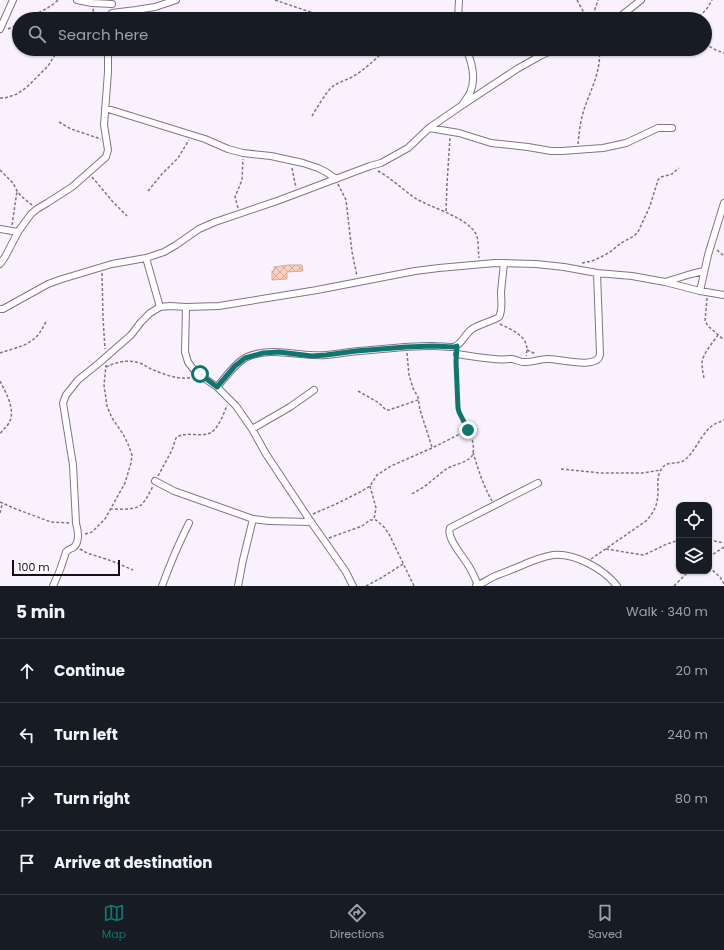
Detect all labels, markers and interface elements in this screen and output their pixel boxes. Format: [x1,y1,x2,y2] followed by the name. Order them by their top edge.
[12,12,712,56] search box
[26,23,48,45] icon: search
[58,24,148,45] text: Search here
[191,365,209,383] route start
[459,421,477,439] route end
[676,502,712,574] map controls
[676,502,712,538] button: locate
[676,538,712,574] button: layers
[12,558,120,577] scale bar
[18,559,50,575] text: 100 m
[16,600,65,624] text: 5 min
[626,602,708,621] text: Walk · 340 m
[16,660,38,682] icon: ahead
[54,660,125,681] text: Continue
[675,661,708,680] text: 20 m
[16,724,38,746] icon: left
[54,724,118,745] text: Turn left
[667,725,708,744] text: 240 m
[16,788,38,810] icon: right
[54,788,130,809] text: Turn right
[675,789,708,808] text: 80 m
[16,852,38,874] icon: arrive
[54,852,212,873] text: Arrive at destination
[102,902,126,943] tab: Map
[330,902,384,943] tab: Directions
[588,902,622,943] tab: Saved

